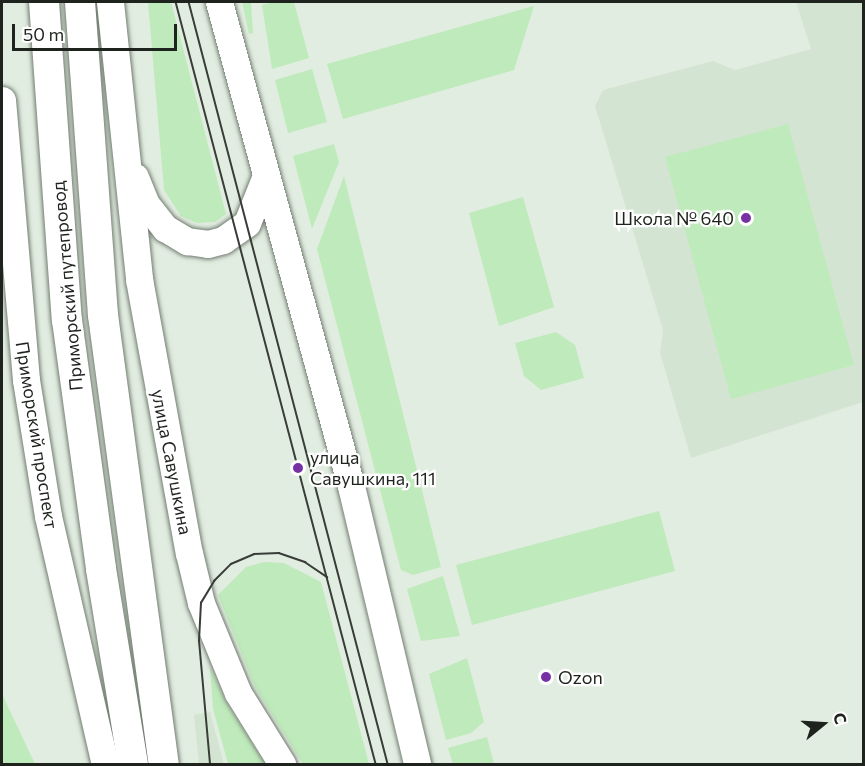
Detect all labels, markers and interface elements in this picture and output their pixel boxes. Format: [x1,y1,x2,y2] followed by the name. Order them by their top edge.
[15,12,180,50] scale bar
[23,23,64,45] text: 50 m
[47,180,87,392] street label: Приморский путепровод
[614,207,734,229] place label: Школа № 640
[739,211,753,225] marker: Школа № 640
[12,340,62,530] street label: Приморский проспект
[147,387,197,537] street label: улица Савушкина
[310,447,436,490] place label: улица Савушкина, 111
[291,461,305,475] marker: улица Савушкина, 111
[558,666,603,688] place label: Ozon
[539,670,553,684] marker: Ozon
[793,694,853,754] north arrow
[830,710,851,726] text: С

